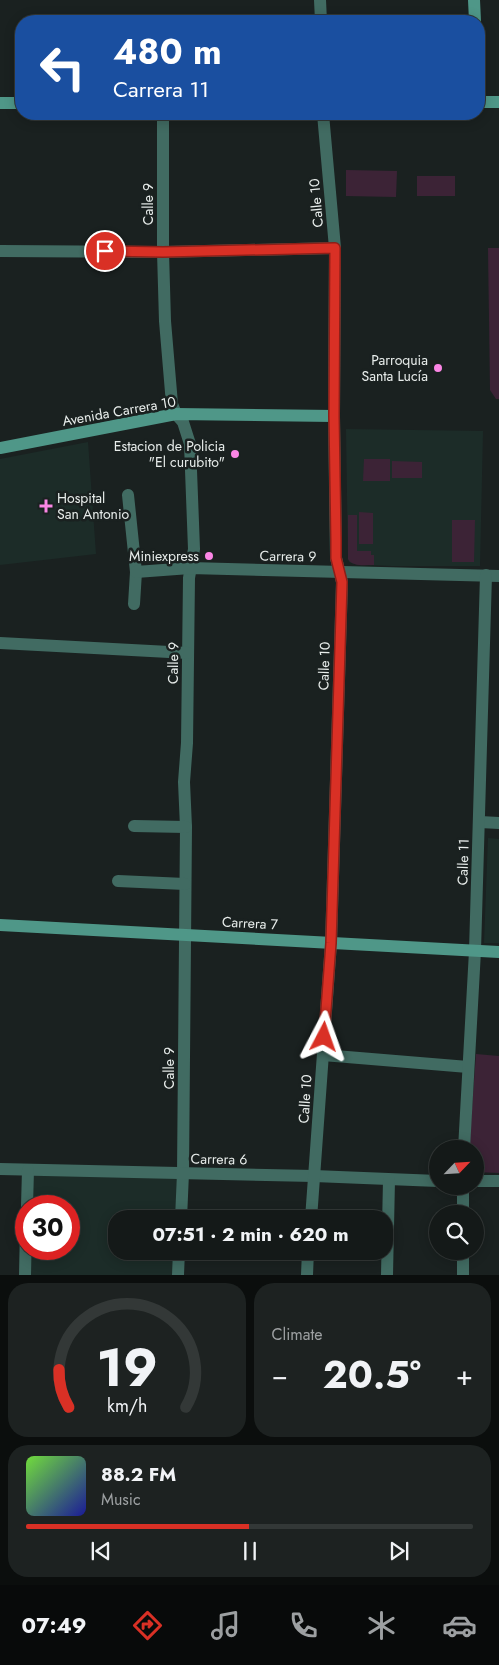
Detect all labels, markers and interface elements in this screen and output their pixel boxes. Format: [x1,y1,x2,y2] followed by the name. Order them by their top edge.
[113,27,222,77] text: 480 m
[30,35,95,100] icon: left
[113,73,209,105] text: Carrera 11
[304,178,328,228] street label: Calle 10
[138,183,158,225] street label: Calle 9
[84,230,126,272] pin
[91,237,119,265] icon: arrive
[362,350,428,386] place label: Parroquia Santa Lucía
[432,362,444,374] marker: Parroquia Santa Lucía
[61,391,177,431] street label: Avenida Carrera 10
[114,436,225,472] place label: Estacion de Policia "El curubito"
[229,448,241,460] marker: Estacion de Policia "El curubito"
[57,488,130,524] place label: Hospital San Antonio
[39,499,53,513] marker: Hospital San Antonio
[129,546,199,566] place label: Miniexpress
[259,546,317,566] street label: Carrera 9
[203,550,215,562] marker: Miniexpress
[313,641,335,691] street label: Calle 10
[163,642,183,684] street label: Calle 9
[452,838,474,886] street label: Calle 11
[222,912,279,934] street label: Carrera 7
[297,1010,349,1062] position arrow
[159,1047,179,1089] street label: Calle 9
[293,1074,317,1124] street label: Calle 10
[429,1140,484,1195] north arrow
[429,1140,484,1260] map controls
[190,1149,248,1169] street label: Carrera 6
[15,1195,80,1260] speed limit sign: 30
[429,1205,484,1260] button: search
[152,1221,349,1248] text: 07:51 · 2 min · 620 m
[272,1323,323,1346] text: Climate
[96,1330,157,1406] text: 19
[323,1347,421,1402] text: 20.5°
[272,1355,288,1396] text: −
[456,1355,473,1396] text: +
[107,1393,147,1419] text: km/h
[101,1461,176,1488] text: 88.2 FM
[101,1488,141,1511] text: Music
[87,1537,115,1565] icon: previous
[236,1537,264,1565] icon: pause
[385,1537,413,1565] icon: next
[130,1608,165,1643] icon: directions
[208,1608,243,1643] icon: music
[286,1608,321,1643] icon: phone
[364,1608,399,1643] icon: climate
[442,1608,477,1643] icon: car
[22,1609,87,1641] text: 07:49

